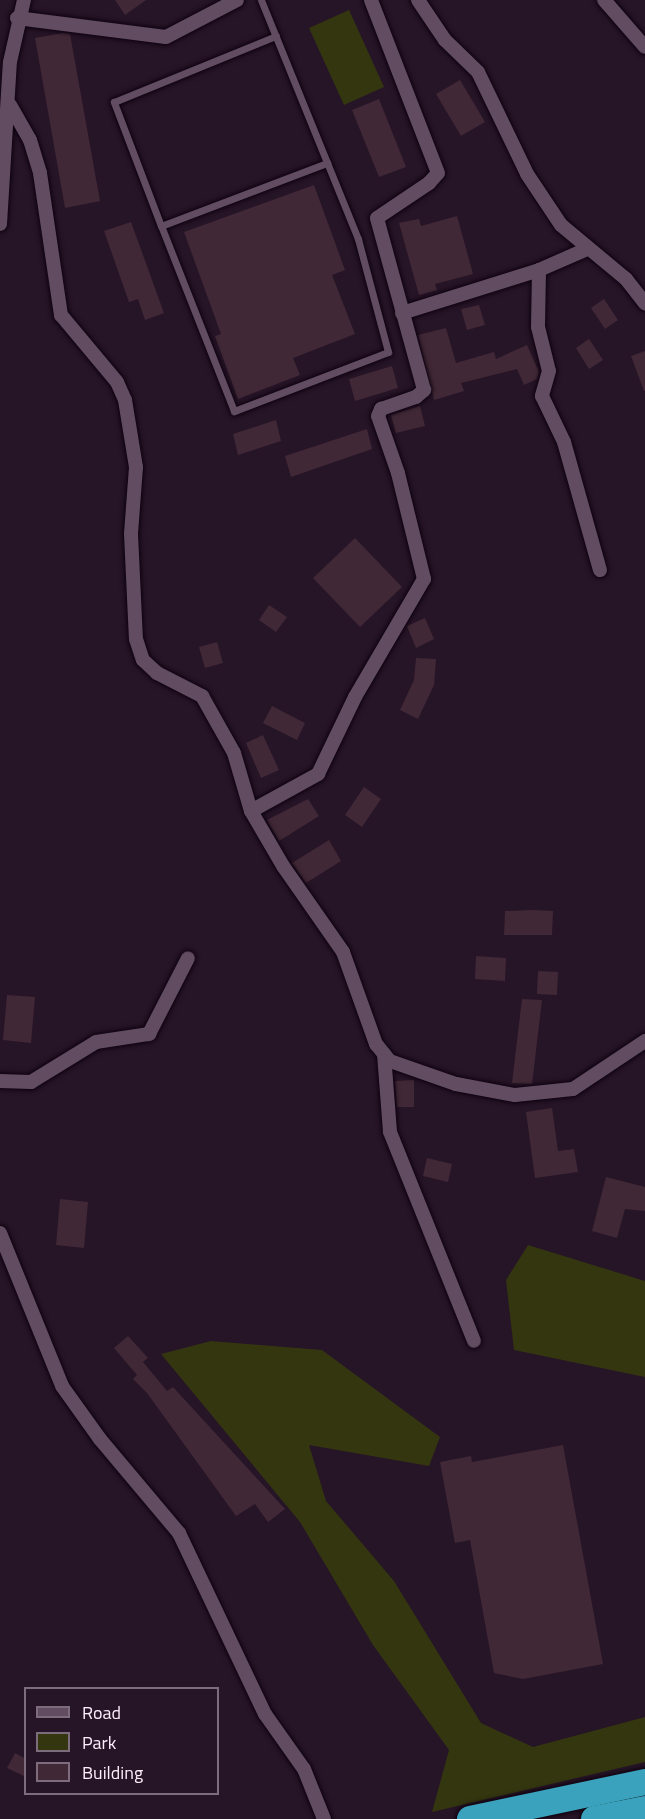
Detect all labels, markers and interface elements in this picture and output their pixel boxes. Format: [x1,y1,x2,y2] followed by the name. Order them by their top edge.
[24,1687,219,1795] legend
[82,1699,121,1726] text: Road
[82,1729,116,1756] text: Park
[82,1759,143,1786] text: Building

